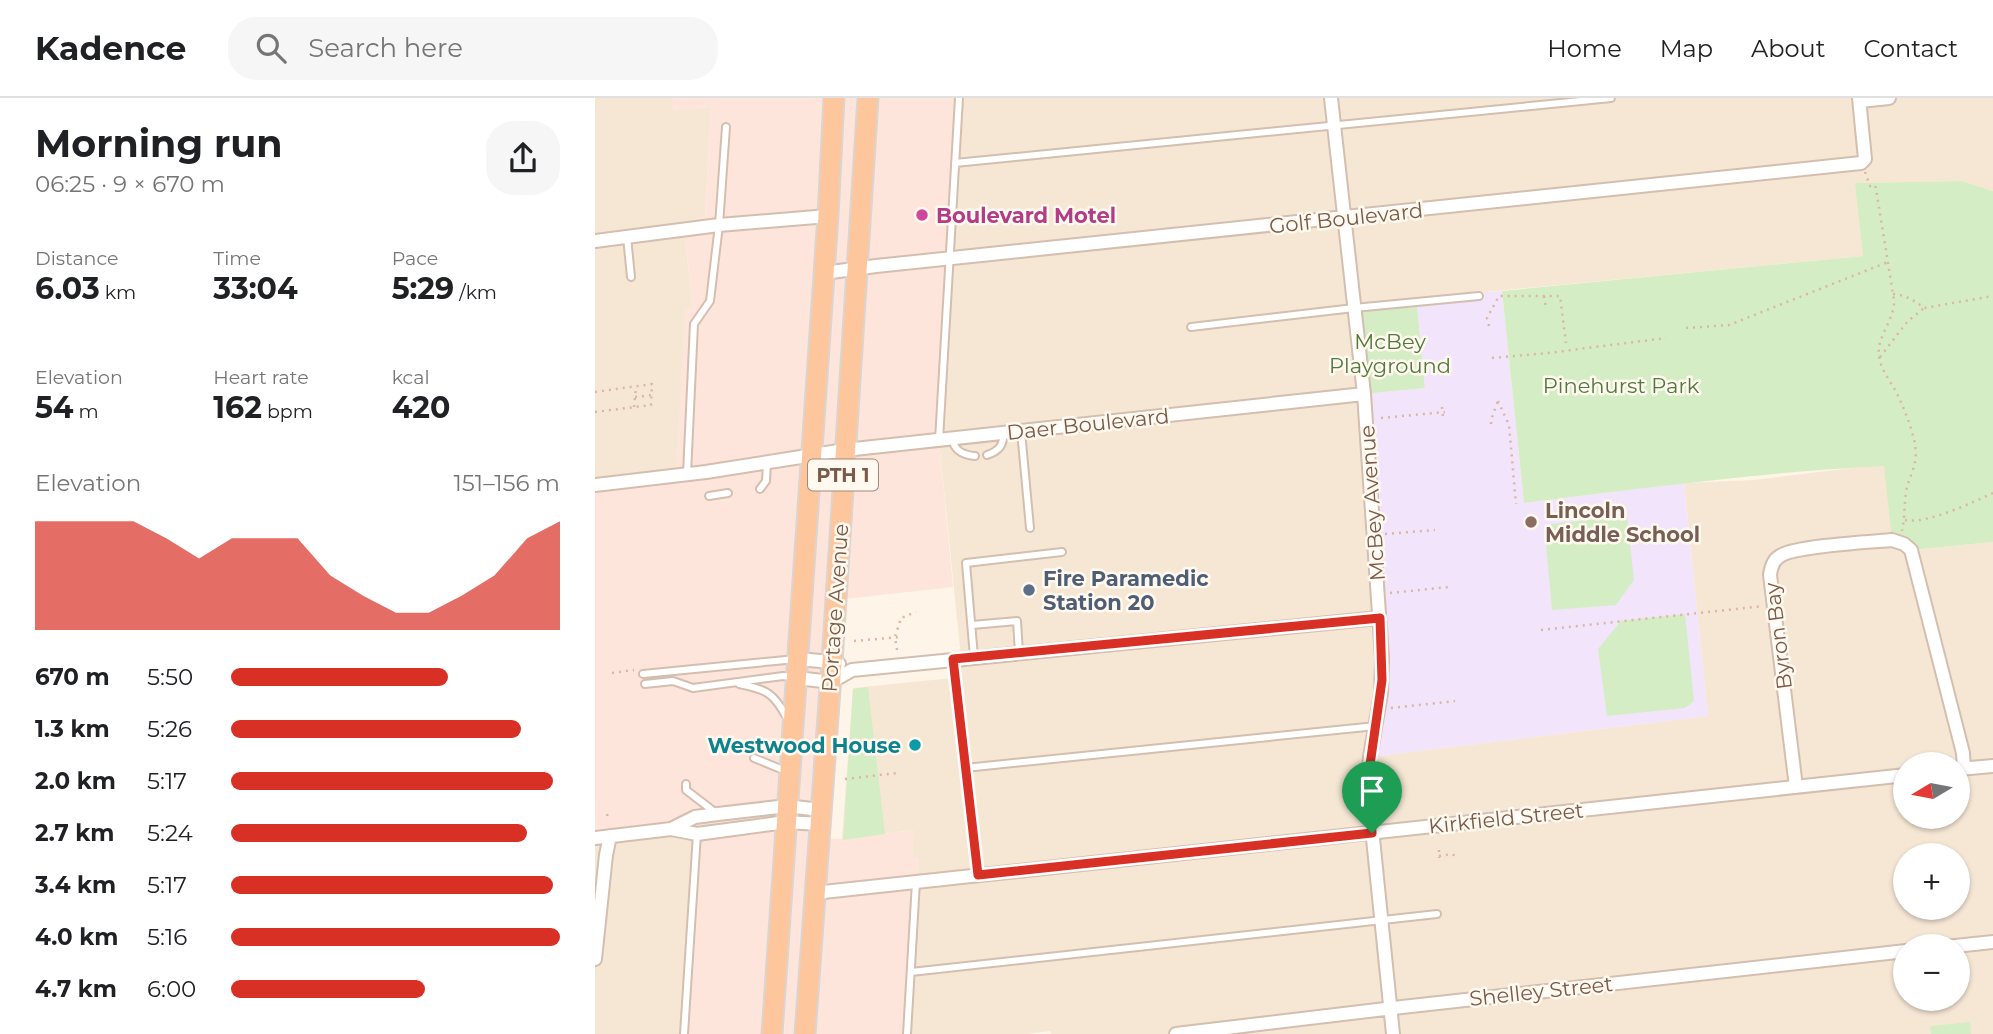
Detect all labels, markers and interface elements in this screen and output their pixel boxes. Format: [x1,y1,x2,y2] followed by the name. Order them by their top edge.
[228,17,718,80] search box
[35,28,186,68] text: Kadence
[252,29,290,67] icon: search
[308,32,463,64] text: Search here
[1547,34,1622,63] text: Home
[1660,34,1713,63] text: Map
[1751,34,1825,63] text: About
[1863,34,1958,63] text: Contact
[35,120,283,167] text: Morning run
[486,121,560,195] button: share
[35,170,225,198] text: 06:25 · 9 × 670 m
[1268,197,1424,239] street label: Golf Boulevard
[936,203,1116,228] place label: Boulevard Motel
[914,207,930,223] marker: Boulevard Motel
[35,247,118,270] text: Distance
[213,247,261,270] text: Time
[392,247,438,270] text: Pace
[35,270,100,307] text: 6.03
[213,270,298,307] text: 33:04
[392,270,454,307] text: 5:29
[100,281,136,304] text: km
[454,281,497,304] text: /km
[1329,329,1451,378] park label: McBey Playground
[35,366,123,389] text: Elevation
[213,366,309,389] text: Heart rate
[392,366,430,389] text: kcal
[1543,373,1700,398] park label: Pinehurst Park
[35,389,74,426] text: 54
[213,389,262,426] text: 162
[392,389,450,426] text: 420
[74,400,99,423] text: m
[262,400,313,423] text: bpm
[1005,403,1171,445] street label: Daer Boulevard
[1354,424,1390,582] street label: McBey Avenue
[808,460,878,490] road number: PTH 1
[35,469,141,497] text: Elevation
[454,469,560,497] text: 151–156 m
[1545,498,1700,547] place label: Lincoln Middle School
[1523,514,1539,530] marker: Lincoln Middle School
[817,523,853,693] street label: Portage Avenue
[1043,566,1209,615] place label: Fire Paramedic Station 20
[1759,581,1797,691] street label: Byron Bay
[1021,582,1037,598] marker: Fire Paramedic Station 20
[35,663,110,691] text: 670 m
[147,663,193,691] text: 5:50
[35,715,110,743] text: 1.3 km
[147,715,192,743] text: 5:26
[708,733,901,758] place label: Westwood House
[907,737,923,753] marker: Westwood House
[1893,752,1971,830] north arrow
[1893,752,1970,1011] map controls
[1342,761,1402,833] pin
[35,767,116,795] text: 2.0 km
[147,767,187,795] text: 5:17
[1353,772,1391,810] icon: arrive
[1427,797,1585,839] street label: Kirkfield Street
[35,819,114,847] text: 2.7 km
[147,819,193,847] text: 5:24
[1893,843,1970,920] button: +
[35,871,116,899] text: 3.4 km
[147,871,187,899] text: 5:17
[35,923,118,951] text: 4.0 km
[147,923,187,951] text: 5:16
[1893,934,1970,1011] button: −
[1468,971,1614,1011] street label: Shelley Street
[35,975,117,1003] text: 4.7 km
[147,975,196,1003] text: 6:00

